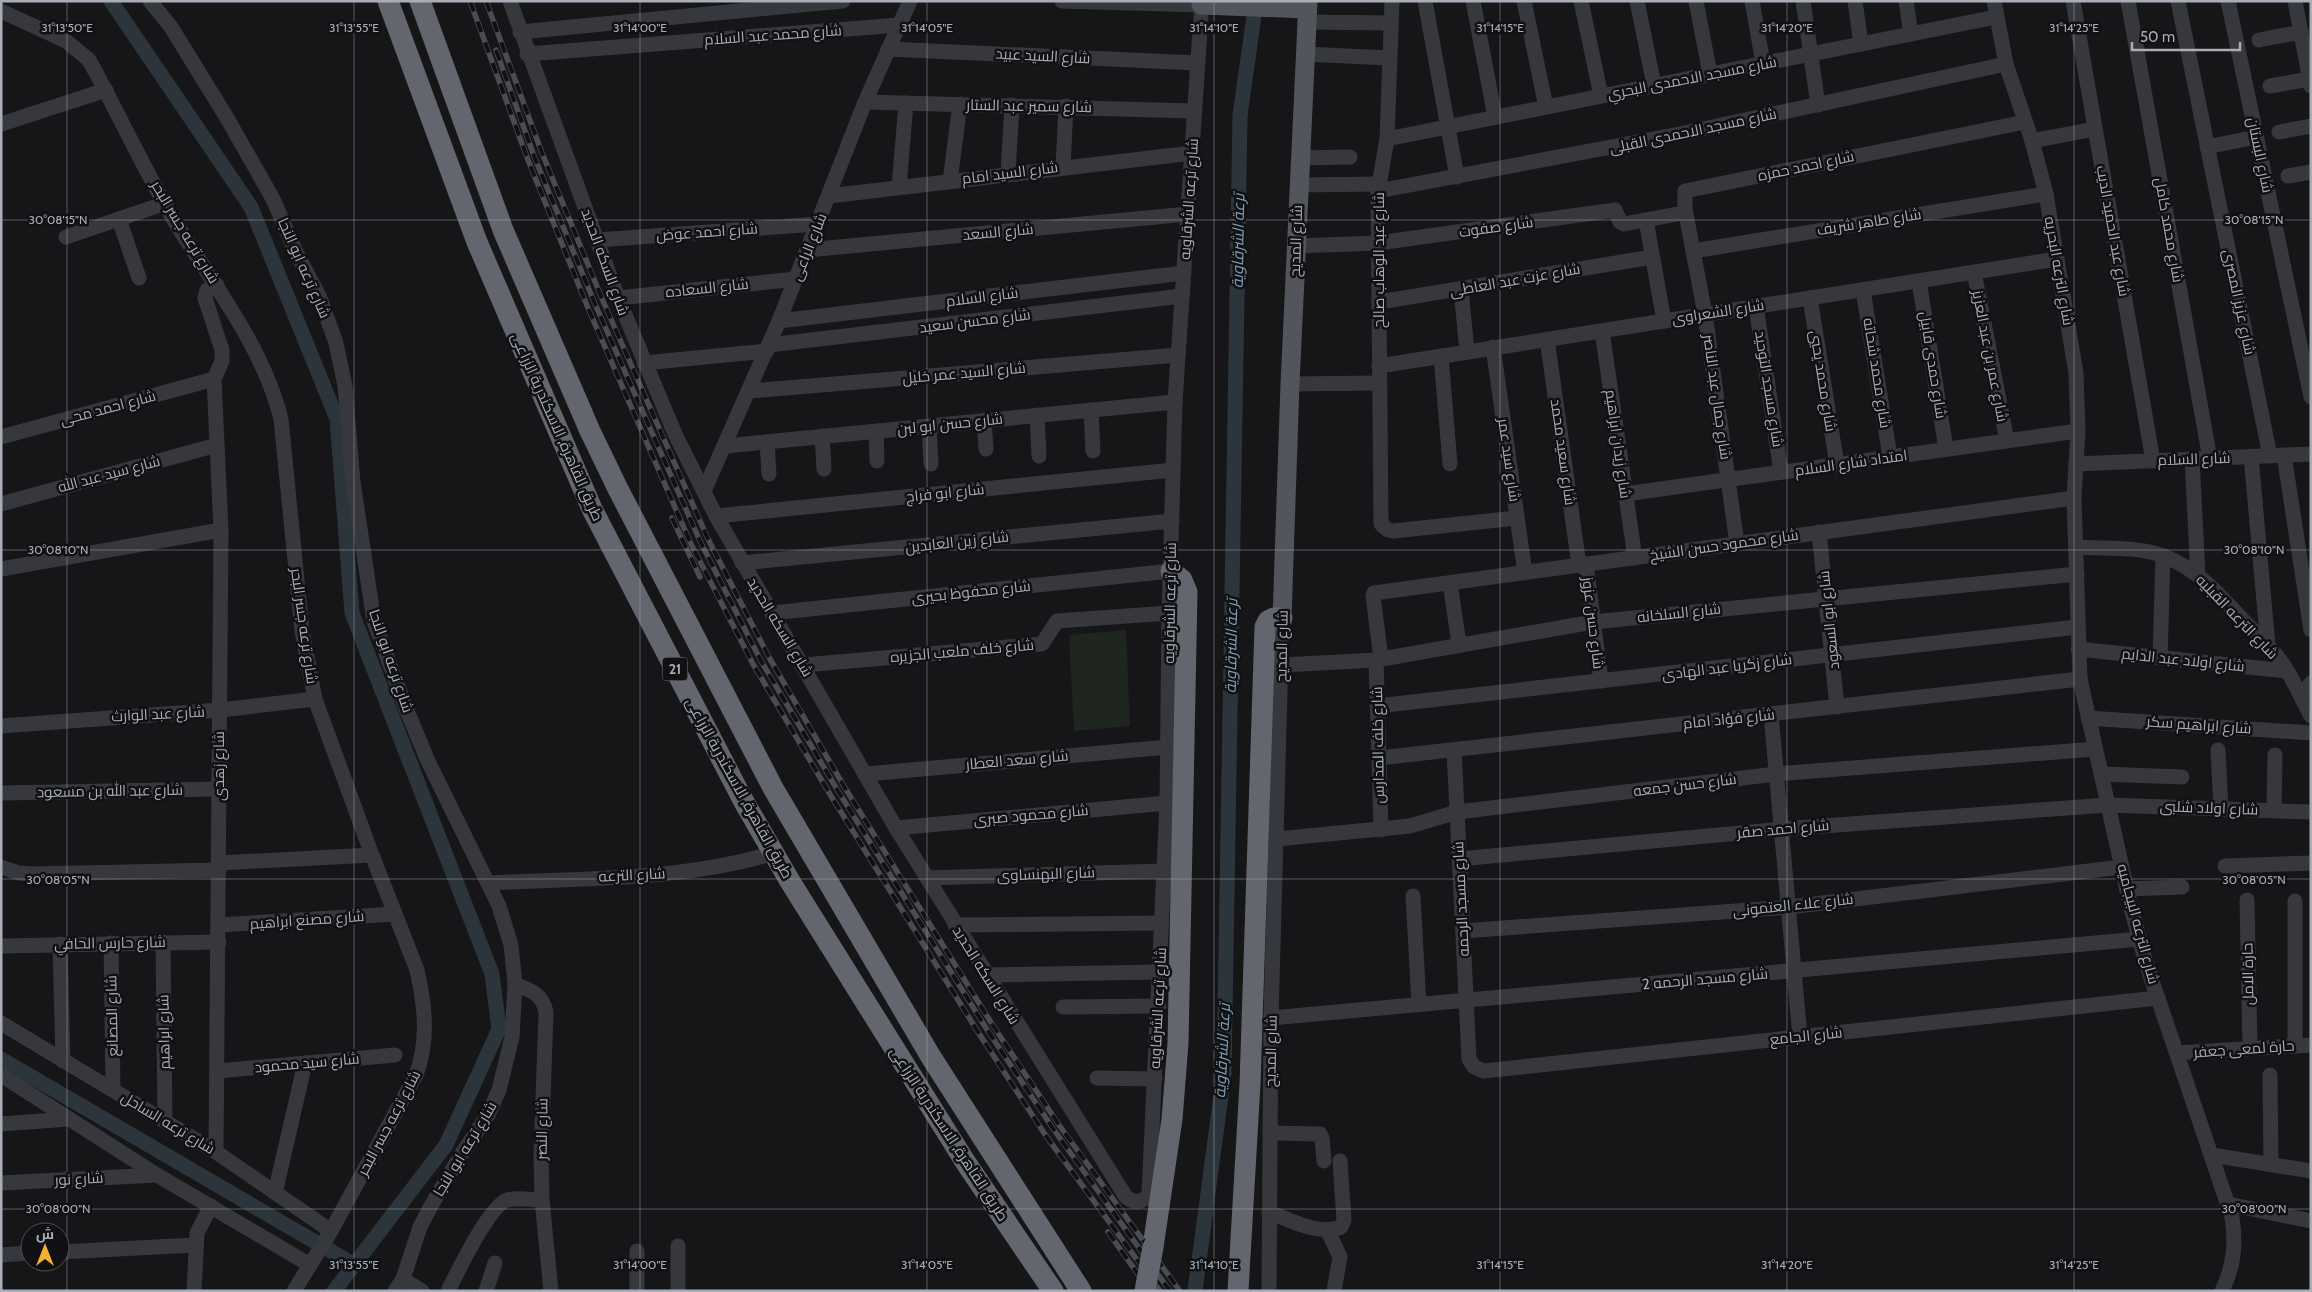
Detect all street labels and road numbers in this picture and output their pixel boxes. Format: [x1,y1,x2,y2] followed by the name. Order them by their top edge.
[704,21,843,51] street label: شارع محمد عبد السلام
[995,45,1091,69] street label: شارع السيد عبيد
[1606,53,1779,106] street label: شارع مسجد الاحمدى البحري
[965,96,1092,118] street label: شارع سمير عبد الستار
[1608,104,1779,159] street label: شارع مسجد الاحمدى القبلى
[2241,116,2277,195] street label: شارع البستان
[1176,138,1204,260] street label: شارع ترعه الشرقاويه
[1756,147,1856,187] street label: شارع احمد حمزه
[961,158,1059,190] street label: شارع السيد امام
[2091,164,2133,298] street label: شارع عبد الحميد الديب
[145,176,223,288] street label: شارع ترعه جسر البحر
[2149,176,2187,284] street label: شارع محمد كامل
[1370,192,1390,328] street label: شارع عبد الوهاب صالح
[1286,205,1308,277] street label: شارع المديح
[1815,205,1923,241] street label: شارع طاهر شريف
[575,206,633,319] street label: شارع السكه الحديد
[787,211,833,284] street label: شارع الراعى
[1458,213,1535,243] street label: شارع صفوت
[272,215,334,322] street label: شارع ترعه ابو النجا
[2039,215,2077,327] street label: شارع الترعه البحريه
[656,219,759,247] street label: شارع احمد عوض
[962,220,1034,246] street label: شارع السعد
[2217,248,2259,357] street label: شارع عزيز المصرى
[1448,260,1582,302] street label: شارع عزت عبد العاطى
[665,275,750,303] street label: شارع السعاده
[945,284,1020,312] street label: شارع السلام
[1966,288,2012,424] street label: شارع عمر بن عبد العزيز
[1671,296,1766,330] street label: شارع الشعراوى
[918,305,1032,339] street label: شارع محسن سعيد
[1914,310,1950,420] street label: شارع حمدى قابيل
[1857,317,1895,430] street label: شارع محمد شحاته
[1804,329,1840,433] street label: شارع محمد يحيي
[506,330,607,524] street label: طريق القاهرة, الاسكندرية الزراعى
[1749,330,1787,449] street label: شارع مسجد التوحيد
[1697,332,1735,461] street label: شارع جمال عبد الناصر
[901,359,1027,389] street label: شارع السيد عمر خليل
[58,387,158,431] street label: شارع احمد محى
[1599,388,1635,500] street label: شارع زيدان ابراهيم
[1545,398,1579,507] street label: شارع سعيد محمد
[896,409,1004,440] street label: شارع حسن ابو لبن
[1492,416,1524,503] street label: شارع سيد عمر
[1793,446,1909,482] street label: امتداد شارع السلام
[2157,449,2231,471] street label: شارع السلام
[56,451,163,498] street label: شارع سيد عبد الله
[905,480,985,508] street label: شارع ابو فراج
[1648,526,1800,566] street label: شارع محمود حسن الشيخ
[904,528,1010,558] street label: شارع زين العابدين
[1160,542,1182,664] street label: شارع ترعه الشرقاويه
[285,566,321,685] street label: شارع ترعه جسر البحر
[1815,570,1845,670] street label: شارع ابو السعود
[2191,571,2282,664] street label: شارع الترعه القبليه
[742,574,817,681] street label: شارع السكه الحديد
[1576,575,1608,670] street label: شارع حسن عزوز
[911,577,1032,609] street label: شارع محفوظ بحيرى
[1636,600,1722,628] street label: شارع السلخانه
[363,607,417,716] street label: شارع ترعه ابو النجا
[1272,610,1294,682] street label: شارع المديح
[889,636,1035,668] street label: شارع خلف ملعب الجزيره
[2120,645,2245,677] street label: شارع اولاد عبد الدايم
[1661,650,1793,686] street label: شارع زكريا عبد الهادى
[662,658,688,681] road number: 21
[1368,686,1390,804] street label: شارع خلف المدارس
[681,694,796,882] street label: طريق القاهرة, الاسكندرية الزراعى
[111,703,205,727] street label: شارع عبد الوارث
[1682,705,1776,735] street label: شارع فؤاد امام
[2145,712,2252,740] street label: شارع ابراهيم سكر
[210,731,230,801] street label: شارع زهدى
[964,747,1069,776] street label: شارع سعد العطار
[1632,770,1738,802] street label: شارع حسن جمعه
[37,780,183,803] street label: شارع عبد الله بن مسعود
[2159,797,2259,821] street label: شارع اولاد شلبى
[973,801,1089,831] street label: شارع محمود صبرى
[1735,816,1830,844] street label: شارع احمد صقر
[1449,841,1475,957] street label: شارع مسجد الرحمه
[2111,862,2163,987] street label: شارع الترعه البيجاميه
[997,863,1095,887] street label: شارع البهنساوى
[598,864,666,888] street label: شارع الترعه
[1732,890,1854,922] street label: شارع علاء العتمونى
[249,907,365,935] street label: شارع مصنع ابراهيم
[947,922,1023,1029] street label: شارع السكه الحديد
[54,933,166,956] street label: شارع حارس الحافي
[2238,943,2259,1005] street label: حارة الامل
[1146,947,1172,1069] street label: شارع ترعه الشرقاويه
[1641,965,1769,995] street label: شارع مسجد الرحمه 2
[102,975,124,1057] street label: شارع المصانع
[154,994,176,1070] street label: شارع ابراهيم
[1261,1015,1283,1087] street label: شارع المديح
[1769,1023,1844,1051] street label: شارع الجامع
[2192,1036,2295,1063] street label: حارة لمعى جعفر
[885,1044,1012,1225] street label: طريق القاهرة, الاسكندرية الزراعى
[254,1049,360,1079] street label: شارع سيد محمود
[353,1067,426,1181] street label: شارع ترعه جسر البحر
[117,1088,218,1160] street label: شارع ترعه الساحل
[429,1098,502,1201] street label: شارع ترعه ابو النجا
[532,1098,554,1161] street label: شارع النصر
[53,1169,104,1191] street label: شارع نور

